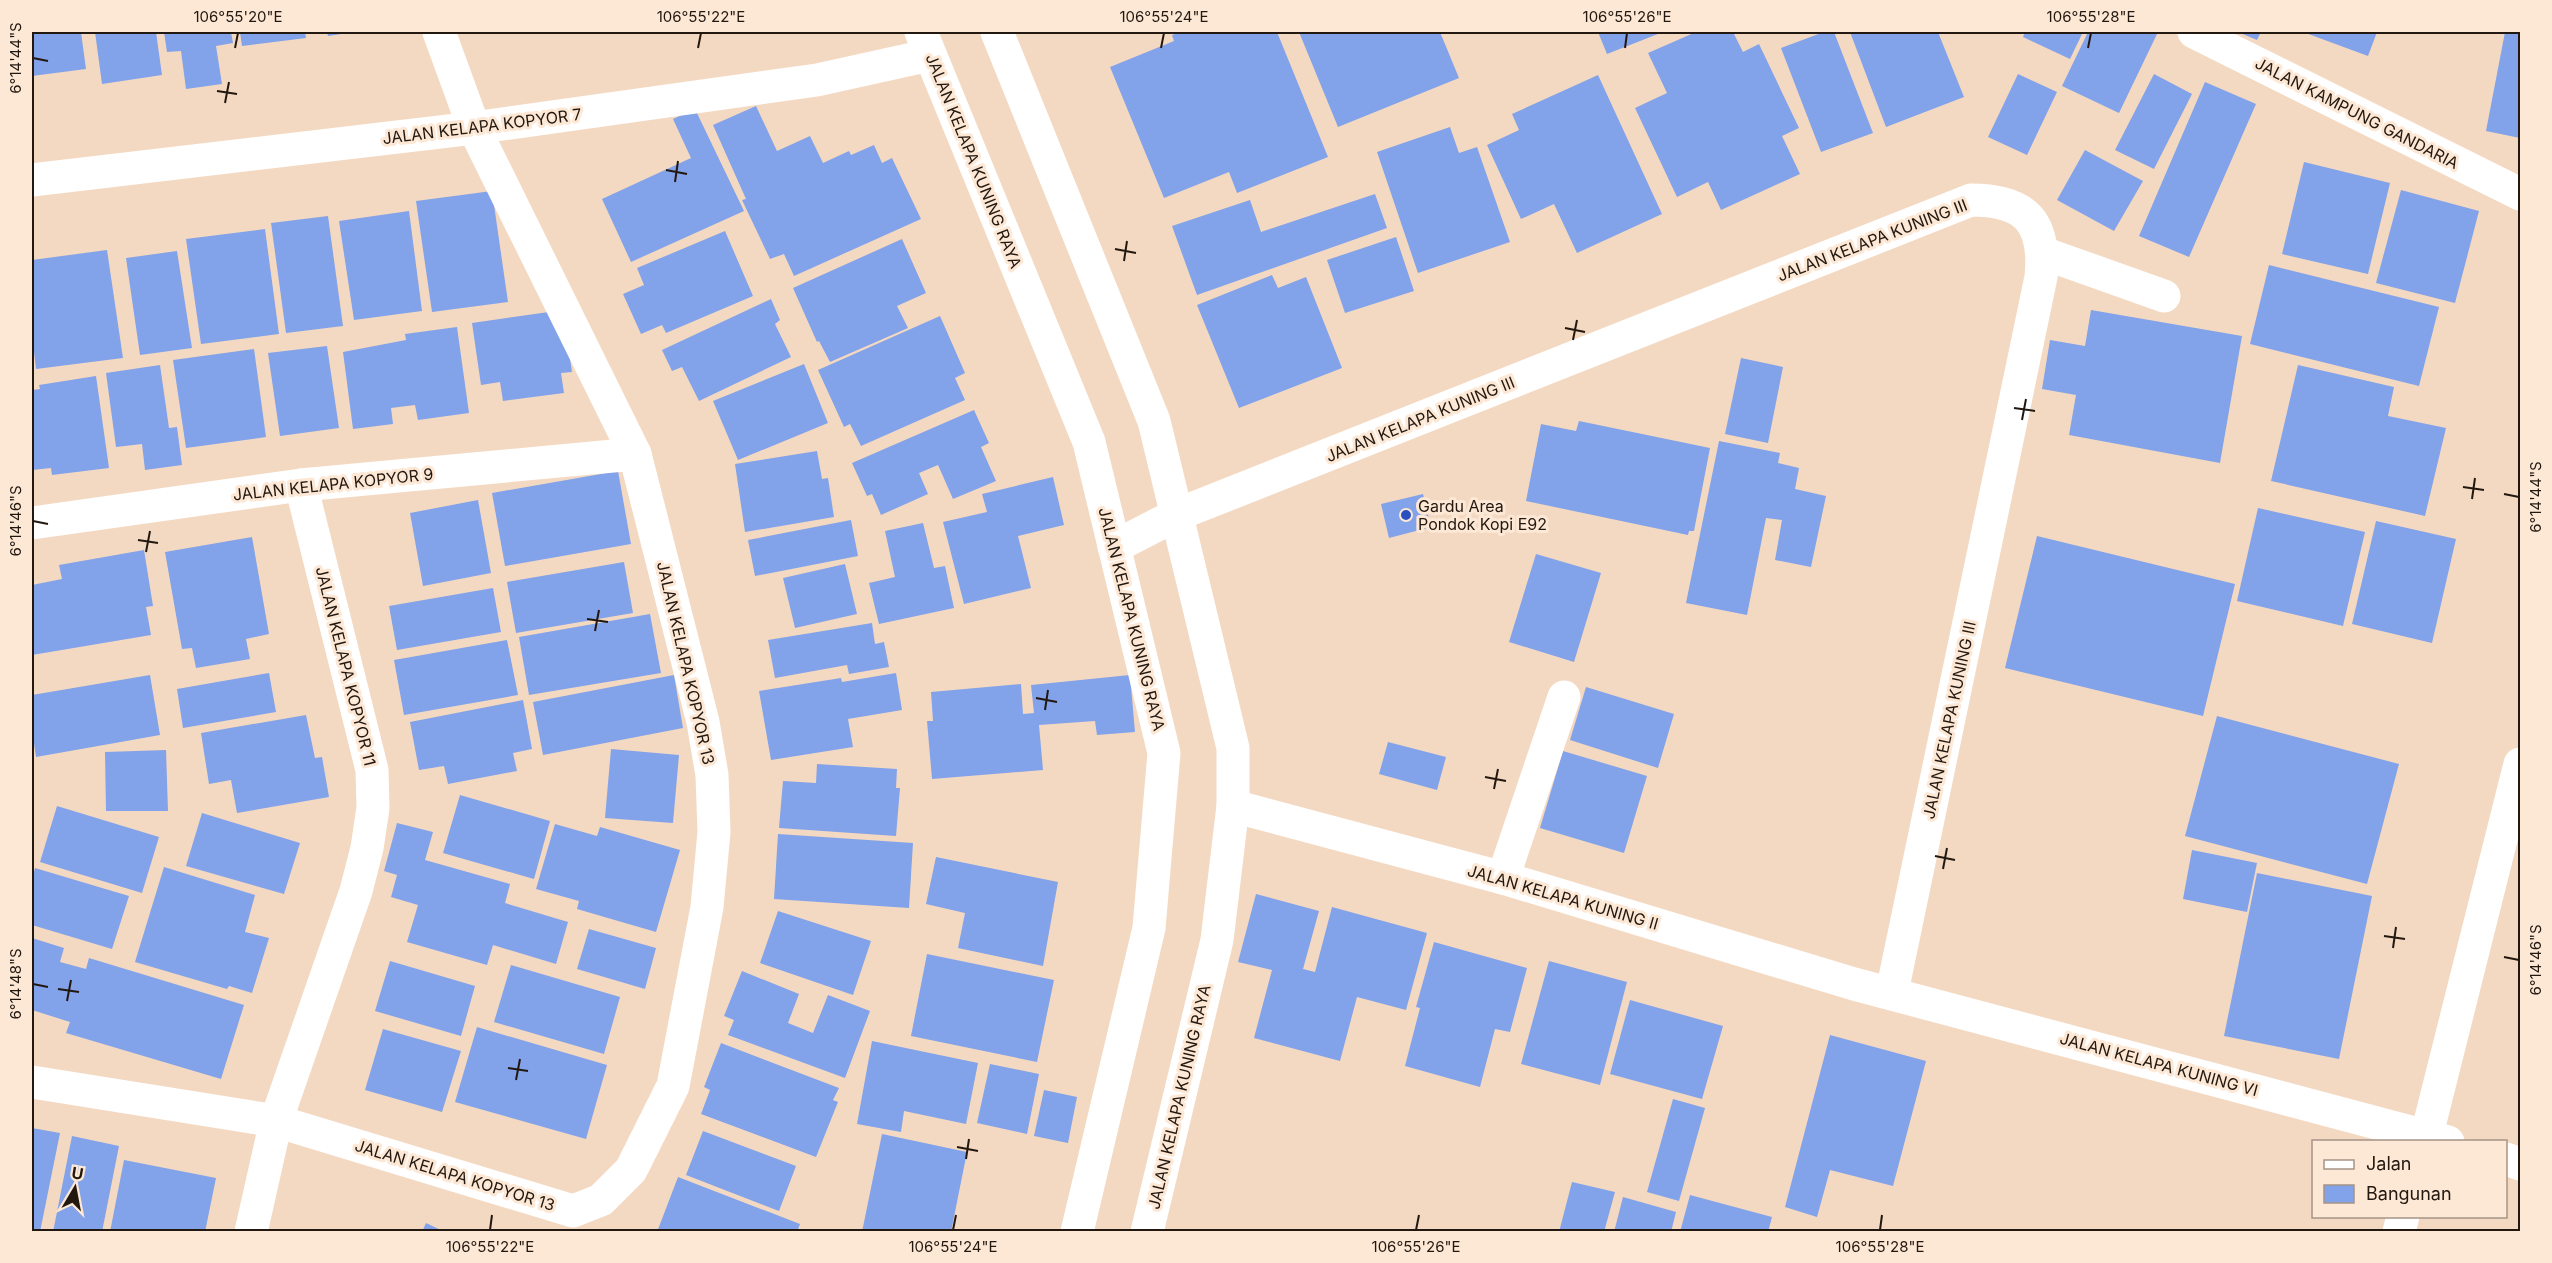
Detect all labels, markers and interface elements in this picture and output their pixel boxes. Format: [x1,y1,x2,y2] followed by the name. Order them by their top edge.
[193,7,283,26] text: 106°55'20"E
[657,7,745,26] text: 106°55'22"E
[1119,7,1209,26] text: 106°55'24"E
[1583,7,1671,26] text: 106°55'26"E
[2047,7,2135,26] text: 106°55'28"E
[6,22,25,94] text: 6°14'44"S
[922,51,1026,271] street label: JALAN KELAPA KUNING RAYA
[2252,53,2462,173] street label: JALAN KAMPUNG GANDARIA
[381,104,583,148] street label: JALAN KELAPA KOPYOR 7
[1774,194,1970,286] street label: JALAN KELAPA KUNING III
[1323,372,1517,466] street label: JALAN KELAPA KUNING III
[2526,461,2545,533] text: 6°14'44"S
[232,464,434,504] street label: JALAN KELAPA KOPYOR 9
[6,485,25,557] text: 6°14'46"S
[1418,496,1547,534] place label: Gardu Area Pondok Kopi E92
[1094,505,1170,733] street label: JALAN KELAPA KUNING RAYA
[1399,508,1413,522] marker: Gardu Area Pondok Kopi E92
[653,559,719,767] street label: JALAN KELAPA KOPYOR 13
[312,564,380,768] street label: JALAN KELAPA KOPYOR 11
[1918,619,1980,821] street label: JALAN KELAPA KUNING III
[1465,860,1661,934] street label: JALAN KELAPA KUNING II
[2526,924,2545,996] text: 6°14'46"S
[6,948,25,1020] text: 6°14'48"S
[1143,983,1215,1211] street label: JALAN KELAPA KUNING RAYA
[2058,1028,2260,1100] street label: JALAN KELAPA KUNING VI
[353,1135,557,1215] street label: JALAN KELAPA KOPYOR 13
[2312,1140,2507,1218] legend
[2366,1153,2411,1174] text: Jalan
[45,1158,105,1218] north arrow
[70,1162,85,1184] text: U
[2366,1183,2452,1204] text: Bangunan
[446,1237,534,1256] text: 106°55'22"E
[908,1237,998,1256] text: 106°55'24"E
[1372,1237,1460,1256] text: 106°55'26"E
[1836,1237,1924,1256] text: 106°55'28"E

